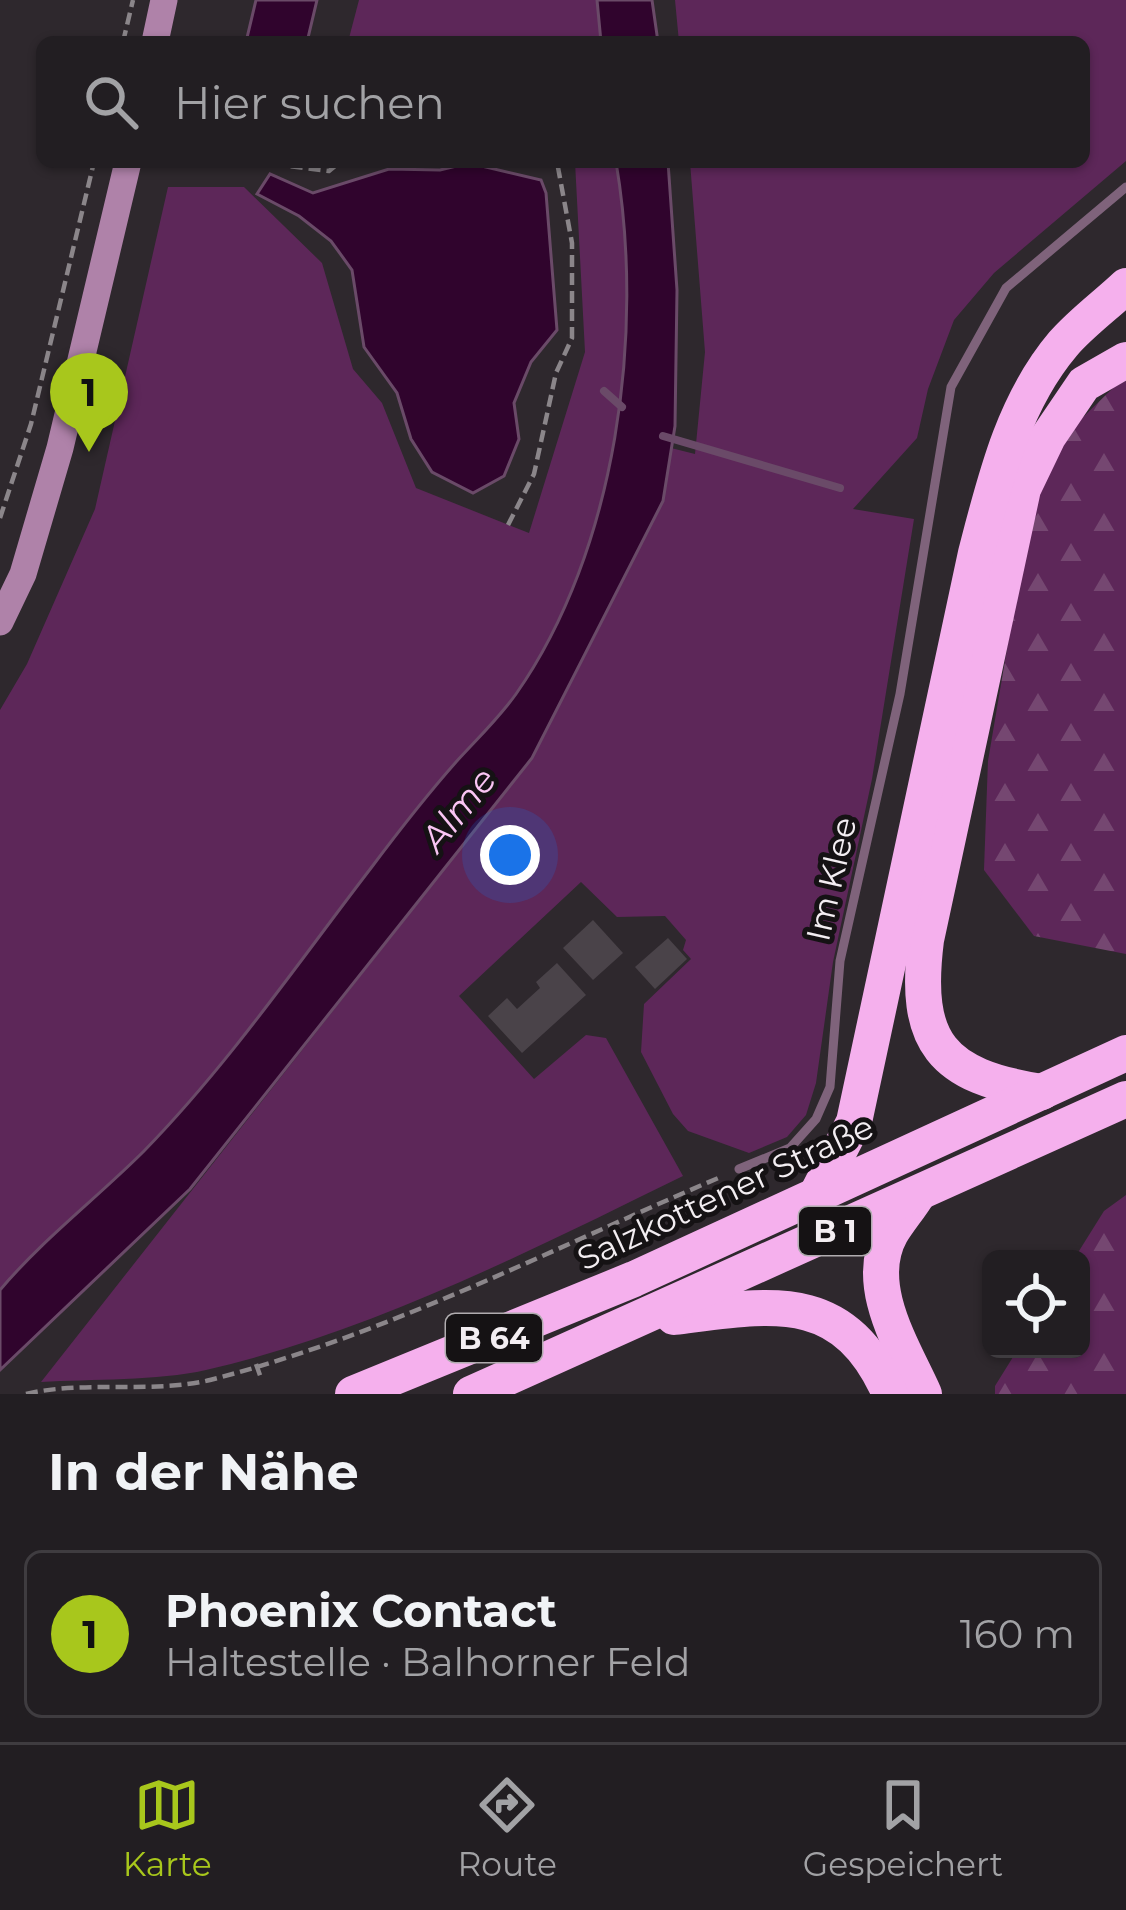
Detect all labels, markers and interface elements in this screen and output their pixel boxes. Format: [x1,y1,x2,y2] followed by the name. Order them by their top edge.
[36,36,1090,168] search box
[78,69,144,135] icon: search
[174,75,445,130] text: Hier suchen
[50,353,128,452] pin: 1
[410,758,505,861] water label: Alme
[797,813,865,945] street label: Im Klee
[480,825,540,885] your location
[571,1106,879,1278] street label: Salzkottener Straße
[799,1207,871,1255] road number: B 1
[982,1250,1090,1358] map controls
[982,1250,1090,1358] button: locate
[446,1314,542,1362] road number: B 64
[48,1441,359,1503] text: In der Nähe
[165,1583,557,1638] text: Phoenix Contact
[82,1610,98,1658] text: 1
[960,1610,1075,1658] text: 160 m
[165,1638,690,1686] text: Haltestelle · Balhorner Feld
[123,1772,212,1884] tab: Karte
[458,1772,557,1884] tab: Route
[803,1772,1003,1884] tab: Gespeichert

